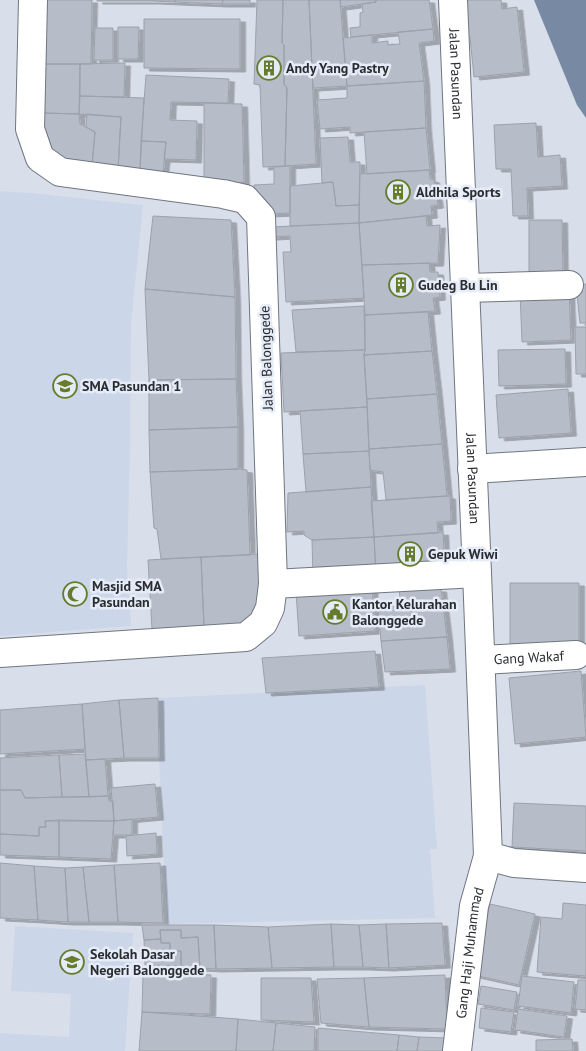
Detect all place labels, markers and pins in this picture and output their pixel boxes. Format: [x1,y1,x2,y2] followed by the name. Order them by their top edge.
[256,55,282,81] building icon: Andy Yang Pastry
[286,59,389,77] place label: Andy Yang Pastry
[385,179,411,205] building icon: Aldhila Sports
[416,183,501,201] place label: Aldhila Sports
[388,272,414,298] building icon: Gudeg Bu Lin
[418,276,498,294] place label: Gudeg Bu Lin
[52,373,78,399] school or university icon: SMA Pasundan 1
[82,377,181,395] place label: SMA Pasundan 1
[397,541,423,567] building icon: Gepuk Wiwi
[428,545,498,563] place label: Gepuk Wiwi
[92,577,162,611] place label: Masjid SMA Pasundan
[62,581,88,607] mosque icon: Masjid SMA Pasundan
[352,595,457,629] place label: Kantor Kelurahan Balonggede
[322,599,348,625] public building icon: Kantor Kelurahan Balonggede
[90,945,204,979] place label: Sekolah Dasar Negeri Balonggede
[59,949,85,975] school or university icon: Sekolah Dasar Negeri Balonggede

